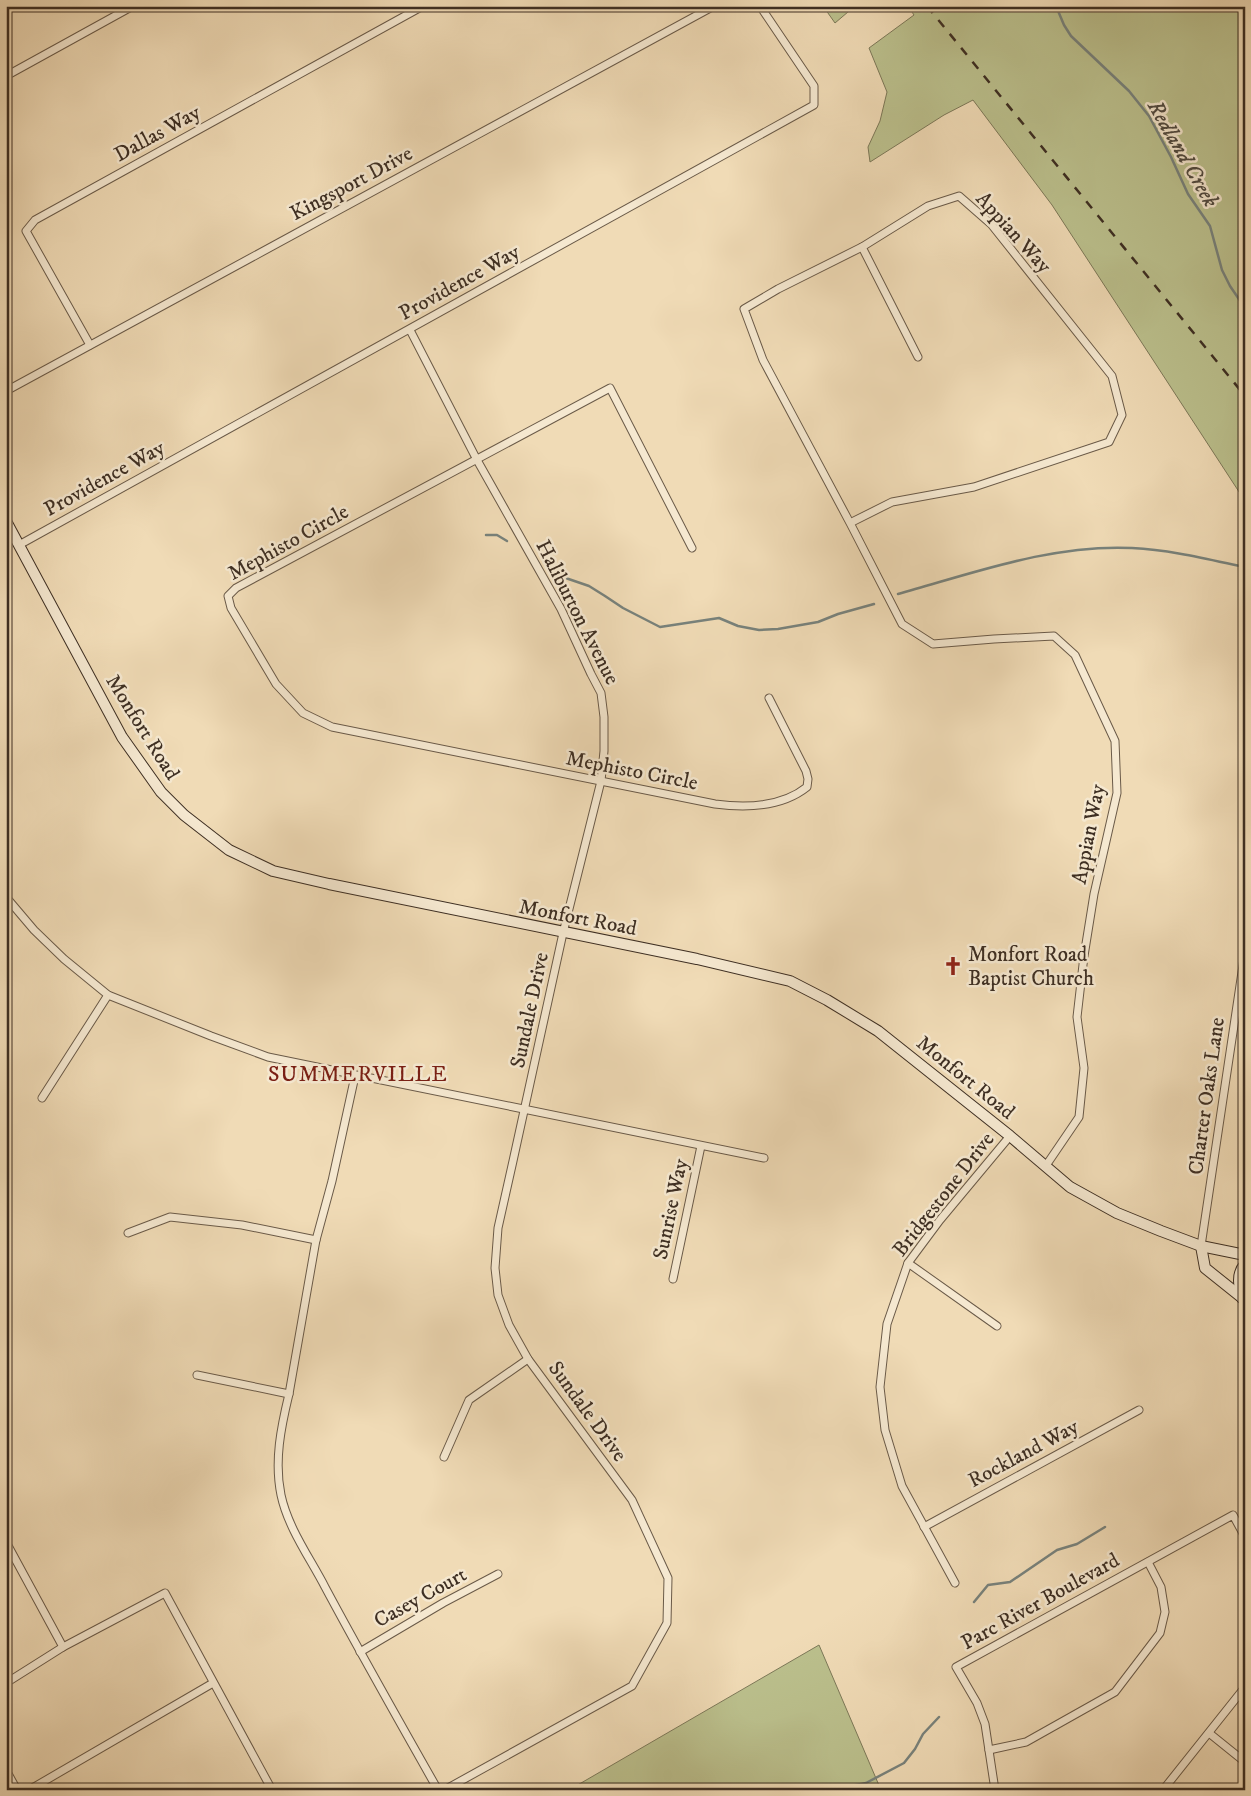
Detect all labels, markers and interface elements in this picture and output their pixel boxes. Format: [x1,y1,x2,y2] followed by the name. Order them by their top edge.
[1141,94,1225,213] water label: Redland Creek
[110,99,206,168] street label: Dallas Way
[286,141,417,227] street label: Kingsport Drive
[970,186,1057,280] street label: Appian Way
[395,239,525,327] street label: Providence Way
[40,435,170,523] street label: Providence Way
[224,499,354,587] street label: Mephisto Circle
[529,536,625,689] street label: Haliburton Avenue
[100,670,185,785] street label: Monfort Road
[564,745,700,797] street label: Mephisto Circle
[1067,781,1112,886] street label: Appian Way
[517,894,639,942] street label: Monfort Road
[968,942,1094,992] place label: Monfort Road Baptist Church
[505,950,555,1070] street label: Sundale Drive
[942,955,964,977] church icon: Monfort Road Baptist Church
[1183,1015,1231,1177] street label: Charter Oaks Lane
[911,1030,1020,1126] street label: Monfort Road
[268,1061,448,1088] district label: SUMMERVILLE
[887,1127,1001,1262] street label: Bridgestone Drive
[648,1155,695,1262] street label: Sunrise Way
[542,1356,632,1467] street label: Sundale Drive
[964,1413,1084,1494] street label: Rockland Way
[957,1547,1125,1656] street label: Parc River Boulevard
[370,1562,472,1634] street label: Casey Court

